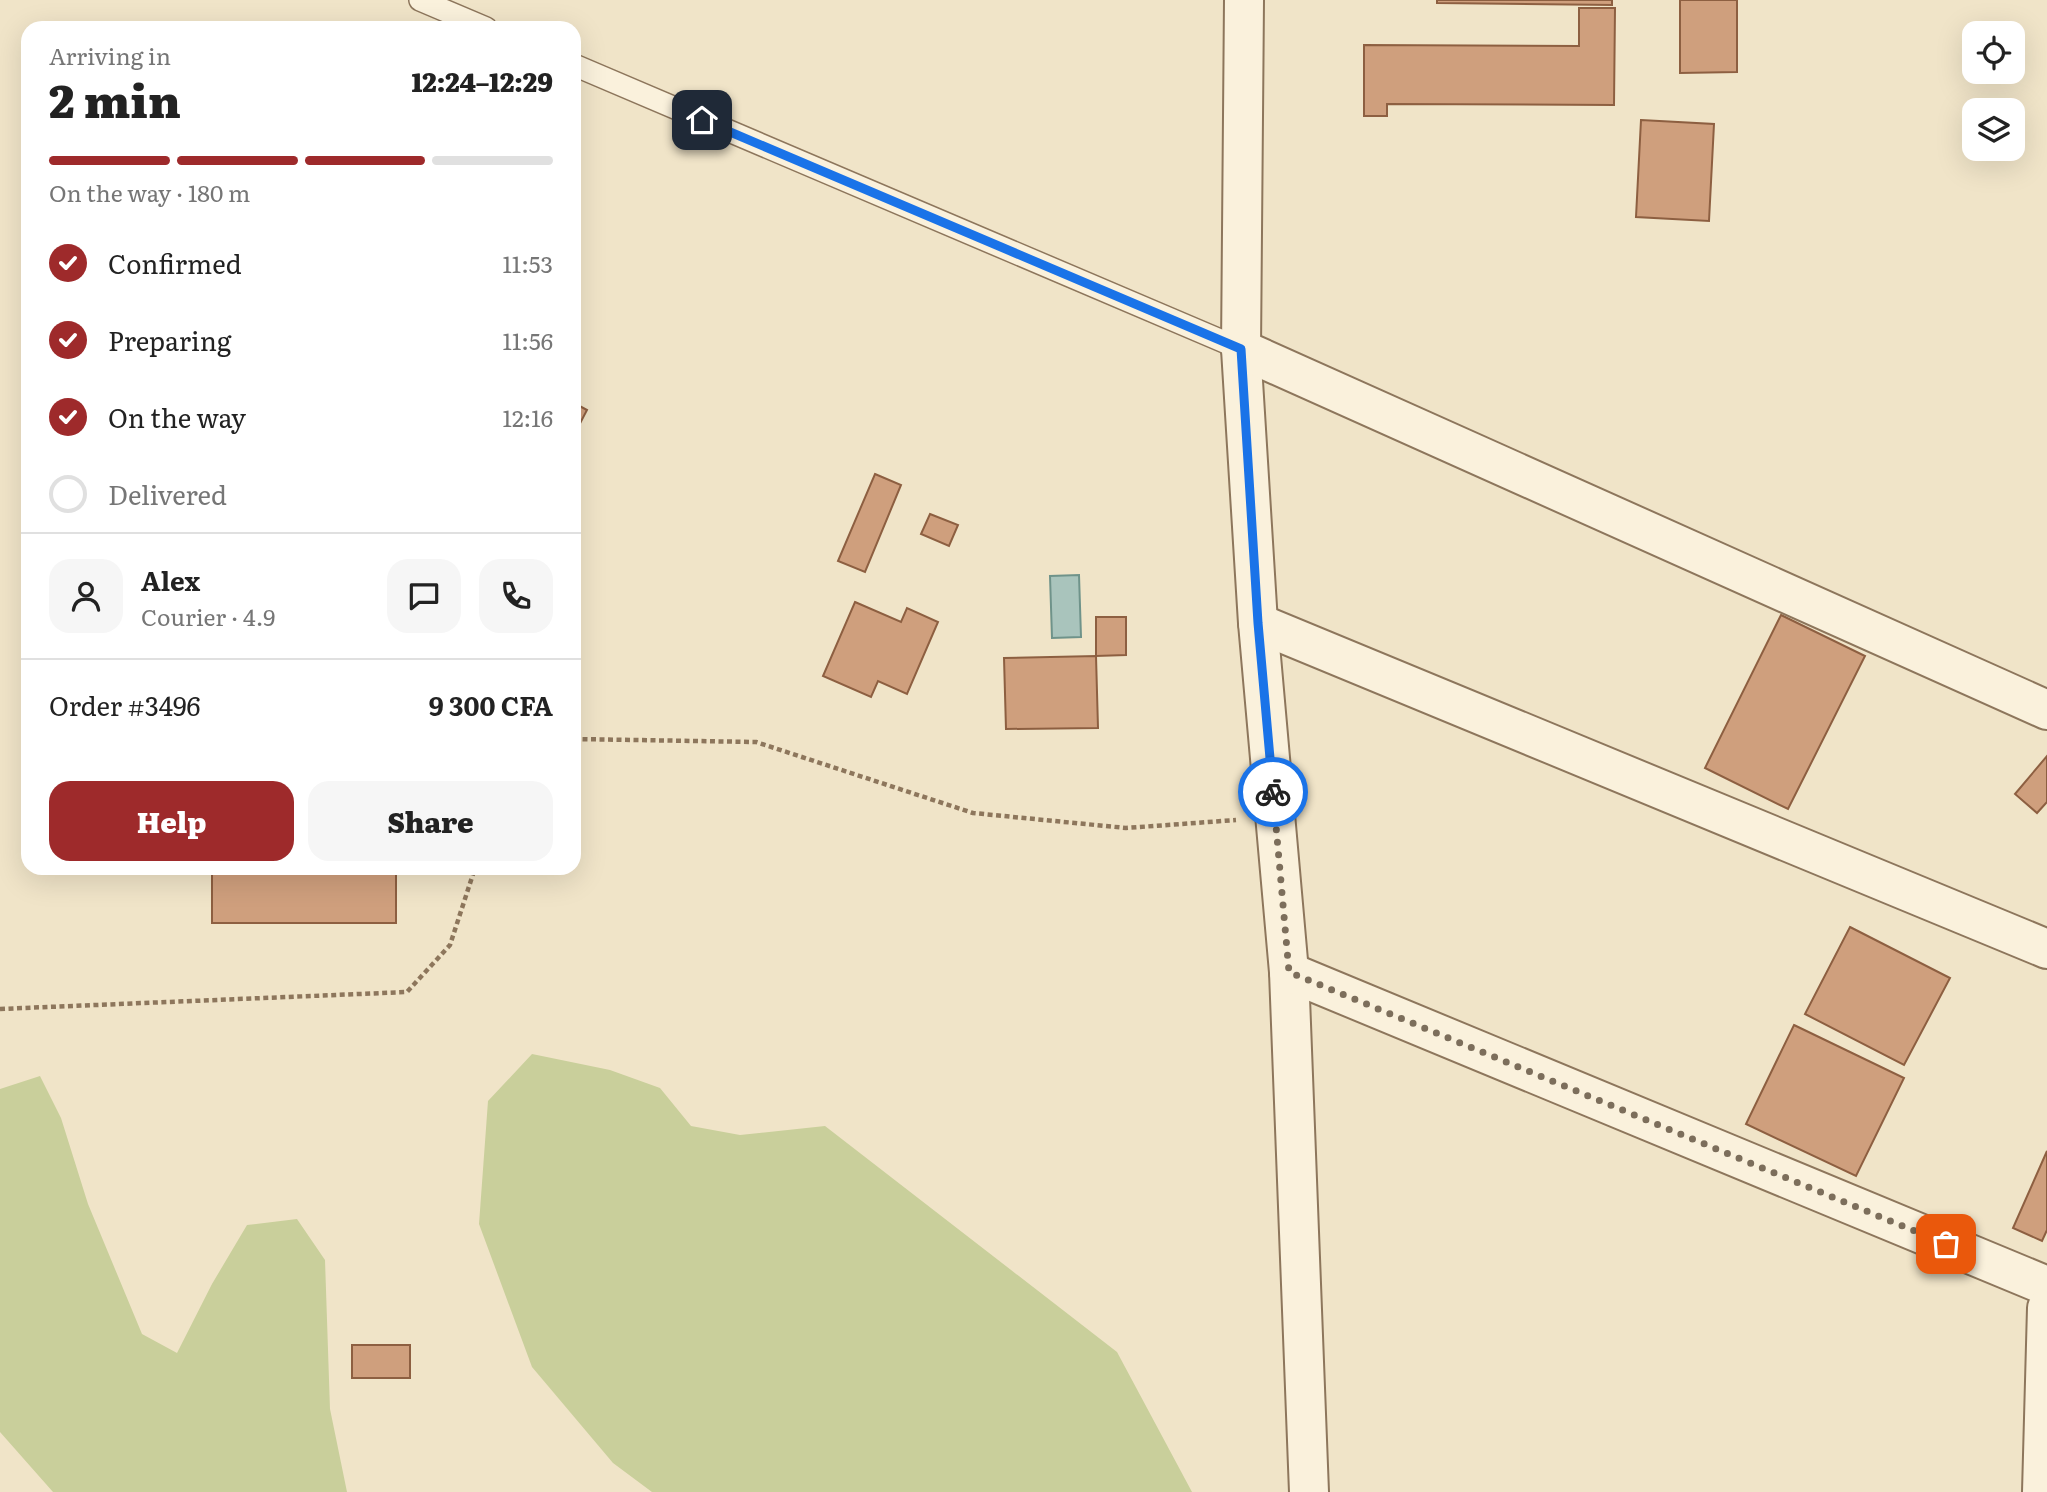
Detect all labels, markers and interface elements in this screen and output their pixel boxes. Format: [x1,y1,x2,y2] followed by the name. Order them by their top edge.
[1962,21,2025,161] map controls
[1962,21,2025,84] button: locate
[49,38,171,72] text: Arriving in
[411,61,553,100] text: 12:24–12:29
[49,64,181,132] text: 2 min
[672,90,732,150] pin
[1962,98,2025,161] button: layers
[683,101,721,139] icon: home
[49,175,250,209] text: On the way · 180 m
[108,243,242,282] text: Confirmed
[49,244,87,282] icon: check
[502,246,553,280] text: 11:53
[108,320,231,359] text: Preparing
[49,321,87,359] icon: check
[503,323,553,357] text: 11:56
[108,397,246,436] text: On the way
[49,398,87,436] icon: check
[503,400,553,434] text: 12:16
[108,474,227,513] text: Delivered
[49,559,123,633] button: person
[387,559,461,633] button: chat
[479,559,553,633] button: phone
[141,560,200,599] text: Alex
[141,599,275,633] text: Courier · 4.9
[49,685,201,724] text: Order #3496
[429,685,553,724] text: 9 300 CFA
[1238,757,1308,827] courier
[1254,773,1292,811] icon: bike
[49,781,294,861] button: Help
[308,781,553,861] button: Share
[1916,1214,1976,1274] pin
[1927,1225,1965,1263] icon: bag

